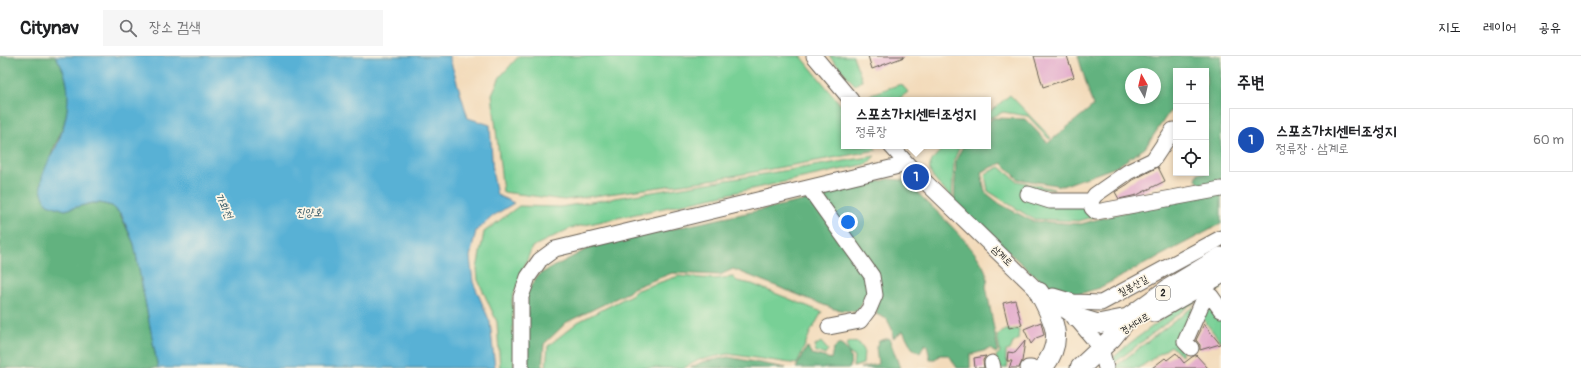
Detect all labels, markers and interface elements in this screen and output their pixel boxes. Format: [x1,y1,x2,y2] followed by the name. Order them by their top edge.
[103,10,383,46] search box
[20,16,79,40] text: Citynav
[117,17,139,39] icon: search
[149,18,201,37] text: 장소 검색
[1438,19,1461,36] text: 지도
[1483,19,1516,36] text: 레이어
[1538,19,1561,36] text: 공유
[1125,68,1161,104] north arrow
[1173,68,1209,176] map controls
[1173,68,1209,104] button: +
[1237,72,1264,93] text: 주변
[841,97,991,149] popup
[1173,104,1209,140] button: −
[856,105,976,124] text: 스포츠가치센터조성지
[1276,122,1397,141] text: 스포츠가치센터조성지
[856,124,887,140] text: 정류장
[1248,132,1254,148] text: 1
[1533,132,1564,148] text: 60 m
[1173,140,1209,176] button: locate
[1276,141,1349,157] text: 정류장 · 삼계로
[903,162,929,192] pin: 1
[212,191,236,222] water label: 가화천
[296,206,322,219] water label: 진양호
[838,212,858,232] your location
[989,243,1015,269] street label: 삼계로
[1116,273,1150,299] street label: 칠봉산길
[1156,286,1170,300] road number: 2
[1118,311,1152,337] street label: 경서대로

